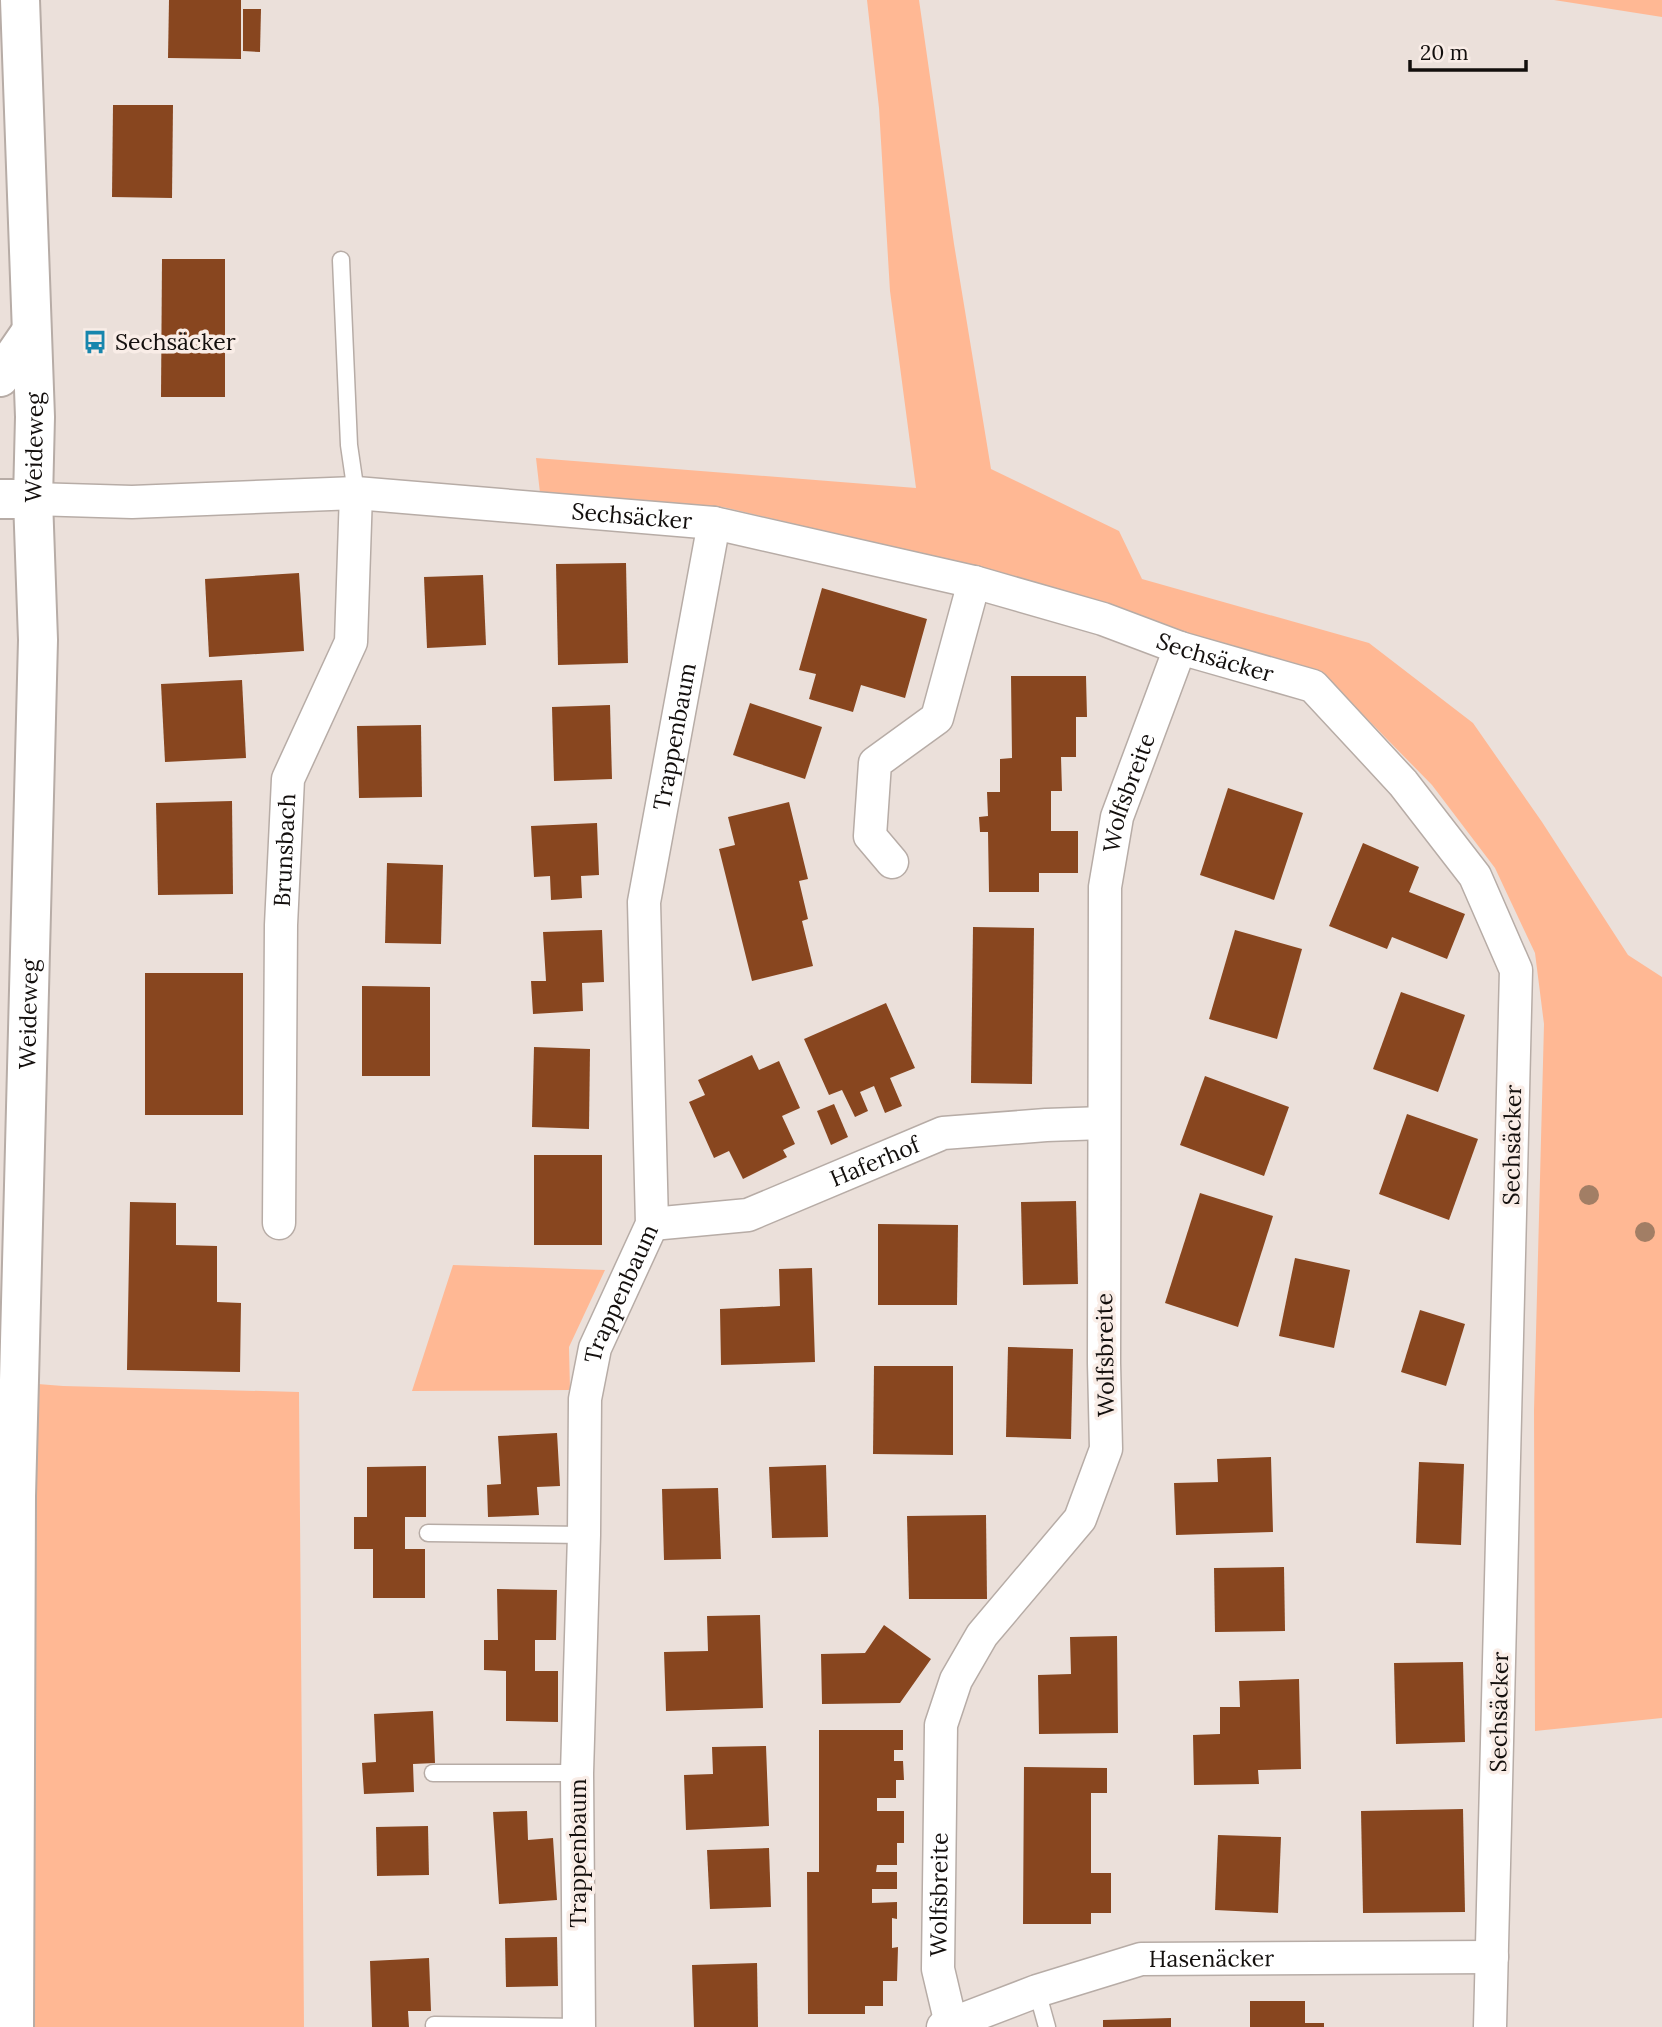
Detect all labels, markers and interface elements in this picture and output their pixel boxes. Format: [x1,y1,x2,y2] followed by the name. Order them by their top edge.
[1410,28,1526,72] scale bar
[1420,39,1469,66] text: 20 m
[115,327,236,356] place label: Sechsäcker
[81,328,109,356] bus stop icon: Sechsäcker
[18,390,49,503] street label: Weideweg
[570,496,693,535] street label: Sechsäcker
[1153,626,1277,688] street label: Sechsäcker
[646,660,702,812] street label: Trappenbaum
[1096,729,1161,854] street label: Wolfsbreite
[267,792,301,908] street label: Brunsbach
[12,957,44,1070] street label: Weideweg
[1496,1084,1527,1206] street label: Sechsäcker
[825,1129,926,1193] street label: Haferhof
[577,1219,664,1365] street label: Trappenbaum
[1089,1293,1120,1417] street label: Wolfsbreite
[1483,1651,1514,1773] street label: Sechsäcker
[563,1778,592,1928] street label: Trappenbaum
[923,1832,954,1957] street label: Wolfsbreite
[1149,1943,1274,1973] street label: Hasenäcker

